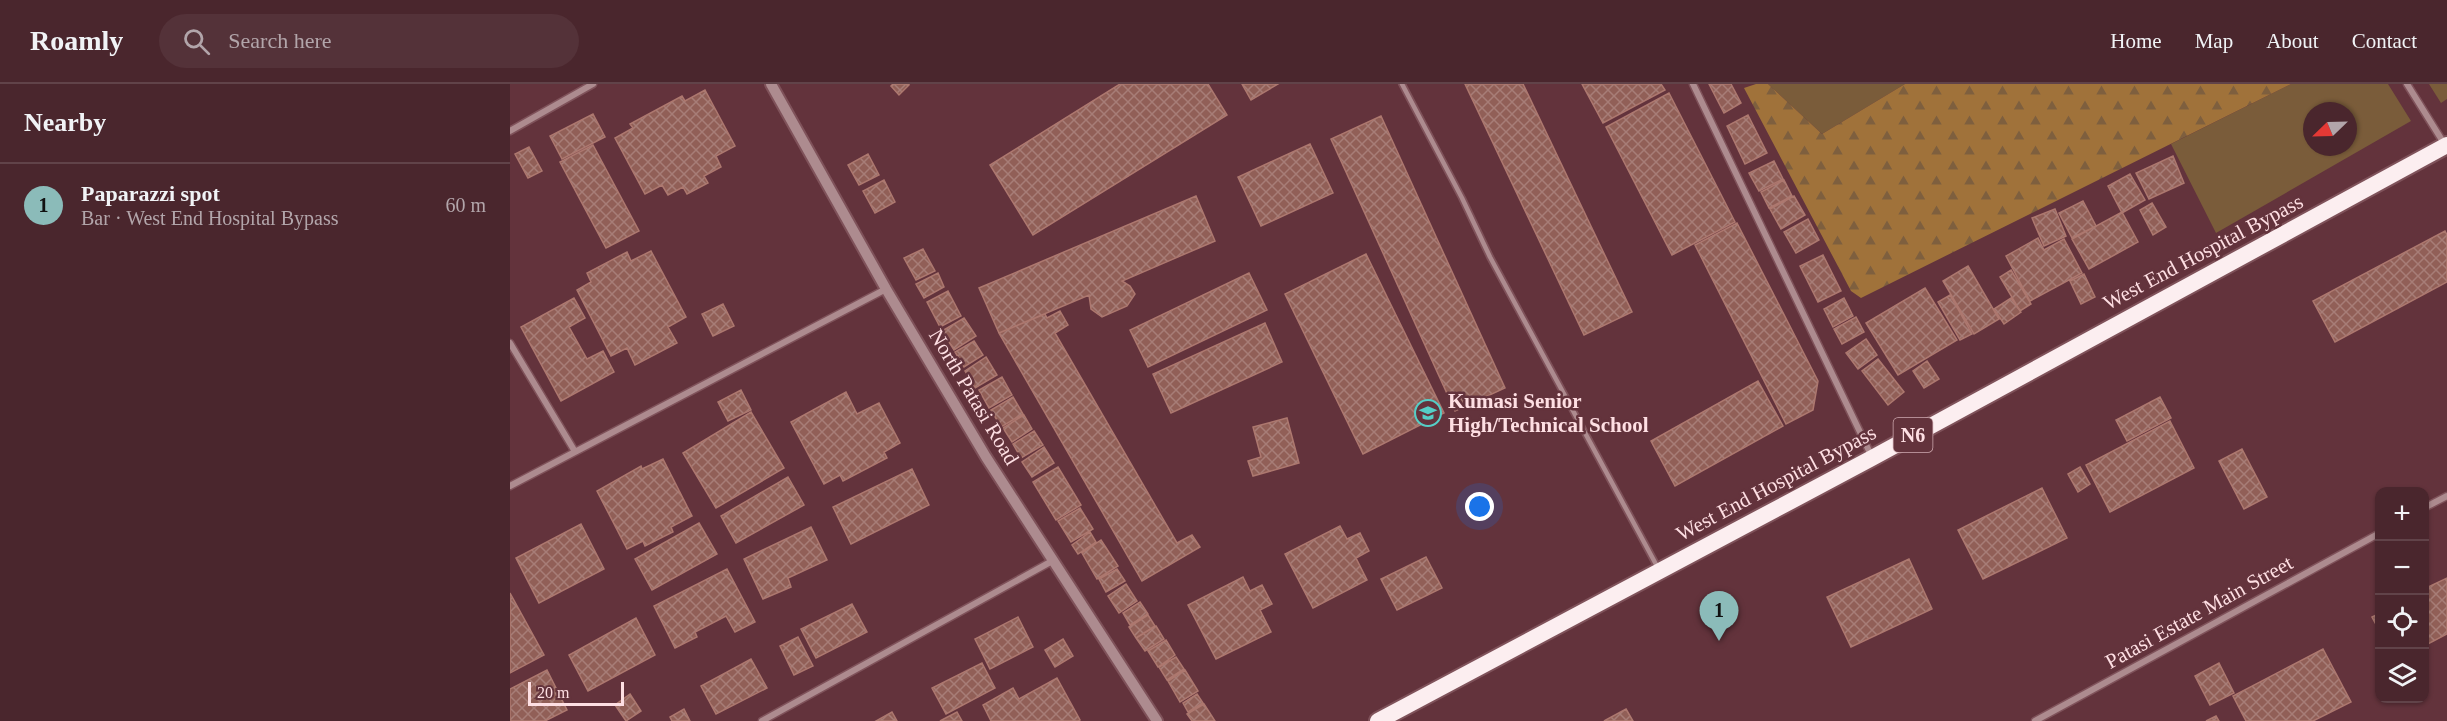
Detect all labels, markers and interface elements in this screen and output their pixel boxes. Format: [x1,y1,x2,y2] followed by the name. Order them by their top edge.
[159,14,579,68] search box
[30,25,123,56] text: Roamly
[180,25,213,58] icon: search
[228,28,332,53] text: Search here
[2110,29,2162,53] text: Home
[2195,29,2233,53] text: Map
[2266,29,2319,53] text: About
[2352,29,2417,53] text: Contact
[2303,102,2357,156] north arrow
[24,108,106,137] text: Nearby
[81,181,220,206] text: Paparazzi spot
[2099,189,2307,315] street label: West End Hospital Bypass
[39,194,49,216] text: 1
[445,194,486,216] text: 60 m
[81,207,338,229] text: Bar · West End Hospital Bypass
[924,325,1024,470] street label: North Patasi Road
[1448,389,1649,437] place label: Kumasi Senior High/Technical School
[1413,398,1443,428] school or university icon: Kumasi Senior High/Technical School
[1894,418,1932,452] road number: N6
[1672,420,1880,546] street label: West End Hospital Bypass
[2375,487,2429,703] map controls
[2375,487,2429,541] button: +
[1465,492,1494,521] your location
[2375,541,2429,595] button: −
[2101,550,2297,674] street label: Patasi Estate Main Street
[1700,592,1738,641] pin: 1
[2375,595,2429,649] button: locate
[2375,649,2429,703] button: layers
[528,679,624,706] scale bar
[537,684,569,701] text: 20 m

